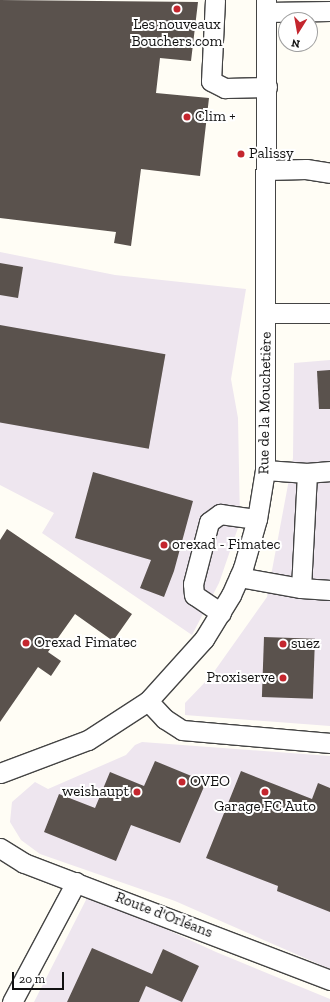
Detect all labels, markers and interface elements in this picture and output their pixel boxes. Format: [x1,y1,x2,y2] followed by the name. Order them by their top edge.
[172,4,182,14] marker: Les nouveaux Bouchers.com
[278,12,318,52] north arrow
[131,15,223,50] place label: Les nouveaux Bouchers.com
[290,36,301,50] text: N
[195,108,236,126] place label: Clim +
[182,112,192,122] marker: Clim +
[249,145,294,163] place label: Palissy
[236,149,246,159] marker: Palissy
[255,331,275,475] street label: Rue de la Mouchetière
[172,536,280,554] place label: orexad - Fimatec
[159,540,169,550] marker: orexad - Fimatec
[34,634,137,652] place label: Orexad Fimatec
[291,635,320,653] place label: suez
[21,638,31,648] marker: Orexad Fimatec
[278,639,288,649] marker: suez
[206,669,275,687] place label: Proxiserve
[278,673,288,683] marker: Proxiserve
[190,773,230,791] place label: OVEO
[177,777,187,787] marker: OVEO
[62,783,129,801] place label: weishaupt
[132,787,142,797] marker: weishaupt
[260,787,270,797] marker: Garage FC Auto
[214,798,316,816] place label: Garage FC Auto
[113,888,215,942] street label: Route d'Orléans
[14,964,66,990] scale bar
[19,972,45,986] text: 20 m

